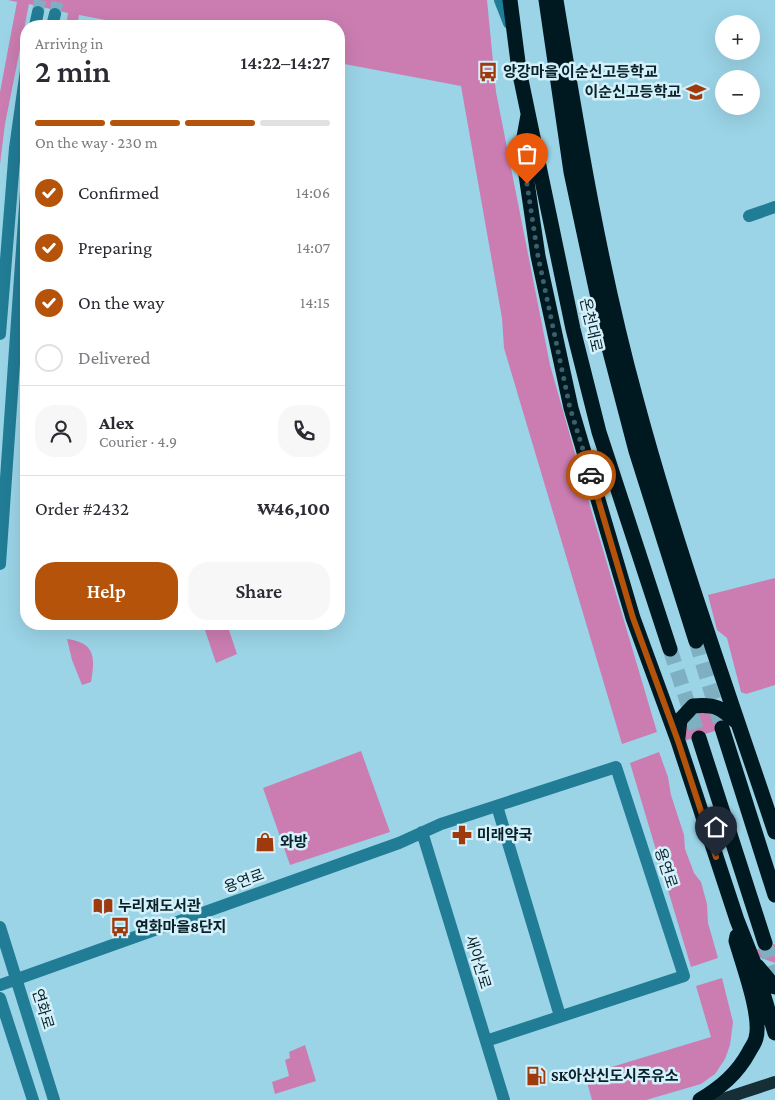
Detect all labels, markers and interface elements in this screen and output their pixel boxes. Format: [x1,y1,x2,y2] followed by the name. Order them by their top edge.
[715,15,760,115] map controls
[715,15,760,60] button: +
[35,35,103,52] text: Arriving in
[240,52,330,73] text: 14:22–14:27
[35,53,110,89] text: 2 min
[477,61,499,83] bus stop icon: 앙강마을 이순신고등학교
[503,63,658,80] place label: 앙강마을 이순신고등학교
[715,70,760,115] button: −
[685,81,707,103] school or university icon: 이순신고등학교
[584,83,681,100] place label: 이순신고등학교
[506,133,548,184] pin
[35,134,158,151] text: On the way · 230 m
[513,140,541,168] icon: bag
[35,179,63,207] icon: check
[78,182,159,203] text: Confirmed
[296,184,330,201] text: 14:06
[35,234,63,262] icon: check
[78,237,152,258] text: Preparing
[297,239,330,256] text: 14:07
[35,289,63,317] icon: check
[78,292,164,313] text: On the way
[300,294,330,311] text: 14:15
[577,296,606,354] street label: 온천대로
[78,347,151,368] text: Delivered
[35,405,87,457] button: person
[278,405,330,457] button: phone
[99,412,134,433] text: Alex
[99,433,177,450] text: Courier · 4.9
[566,450,616,500] courier
[577,461,605,489] icon: car
[35,498,129,519] text: Order #2432
[257,498,330,519] text: ₩46,100
[35,562,178,620] button: Help
[188,562,330,620] button: Share
[695,806,737,857] pin
[702,813,730,841] icon: home
[451,824,473,846] pharmacy icon: 미래약국
[477,827,532,843] place label: 미래약국
[254,831,276,853] shop icon: 와방
[280,834,308,850] place label: 와방
[652,846,680,890] street label: 용연로
[222,866,266,896] street label: 용연로
[92,895,114,917] library icon: 누리재도서관
[118,898,201,914] place label: 누리재도서관
[109,916,131,938] bus stop icon: 연화마을8단지
[135,919,227,935] place label: 연화마을8단지
[462,933,494,991] street label: 새아산로
[29,987,57,1031] street label: 연화로
[525,1065,547,1087] fuel station icon: SK아산신도시주유소
[551,1068,679,1084] place label: SK아산신도시주유소

